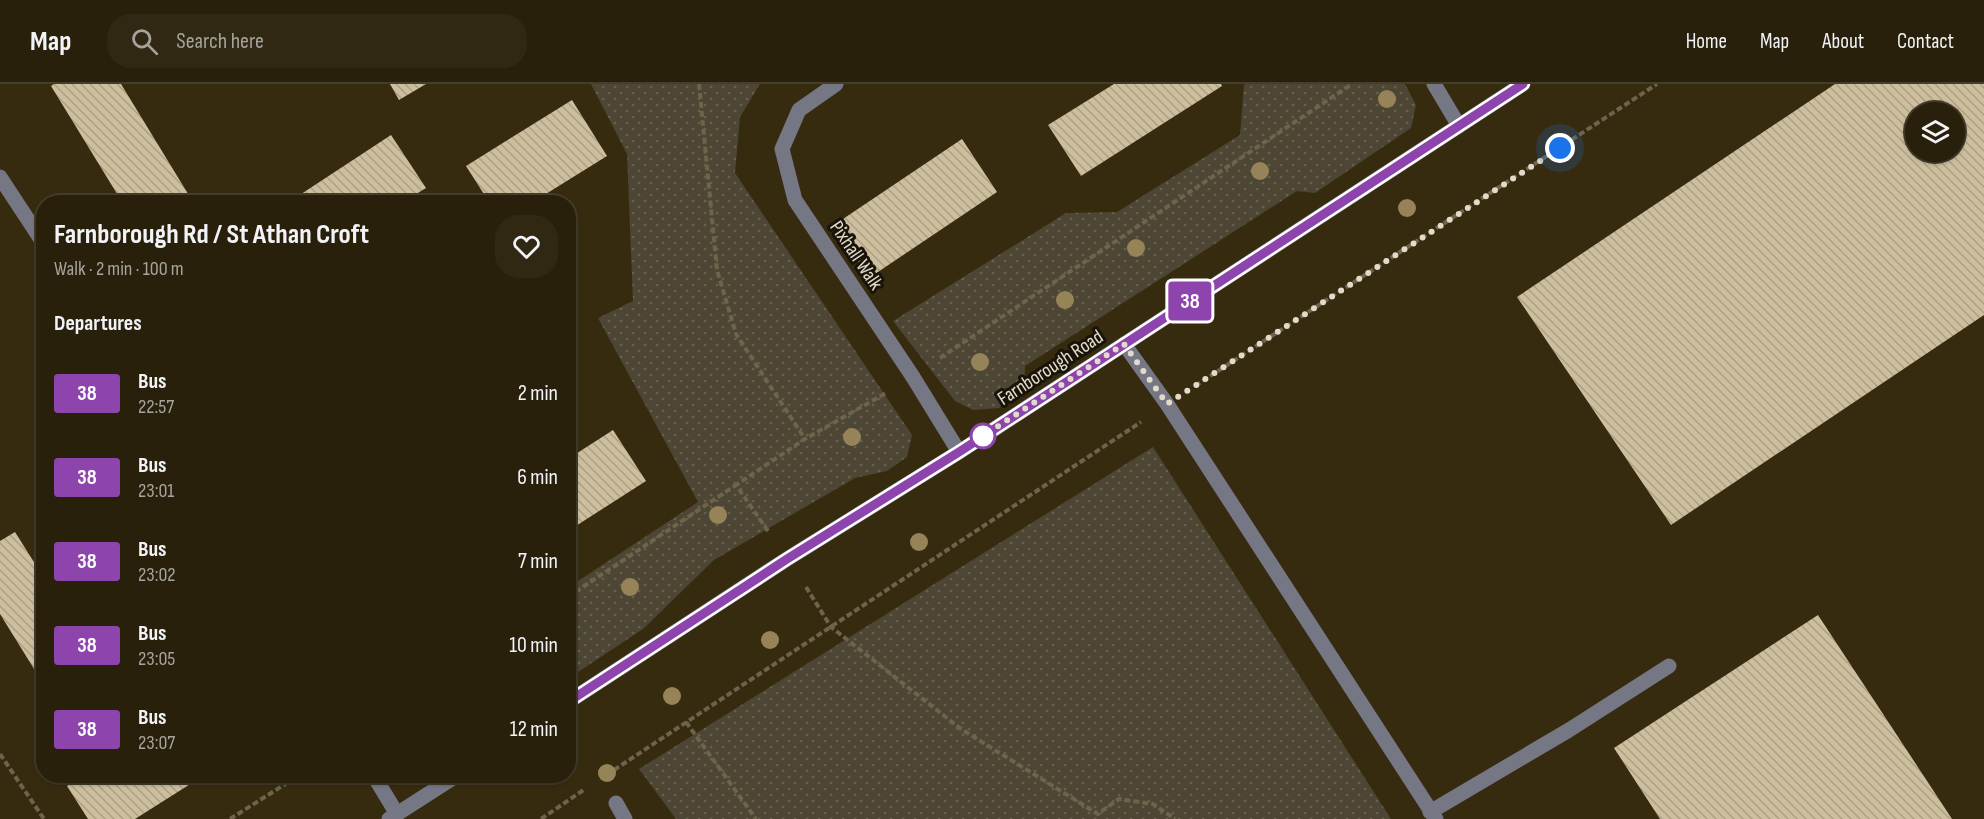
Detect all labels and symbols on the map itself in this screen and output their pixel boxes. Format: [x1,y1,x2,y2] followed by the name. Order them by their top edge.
[1545,133,1575,163] your location
[824,216,888,295] street label: Pixhall Walk
[1163,282,1217,320] line badge: 38
[993,325,1108,411] street label: Farnborough Road
[970,423,996,449] unlabelled marker

